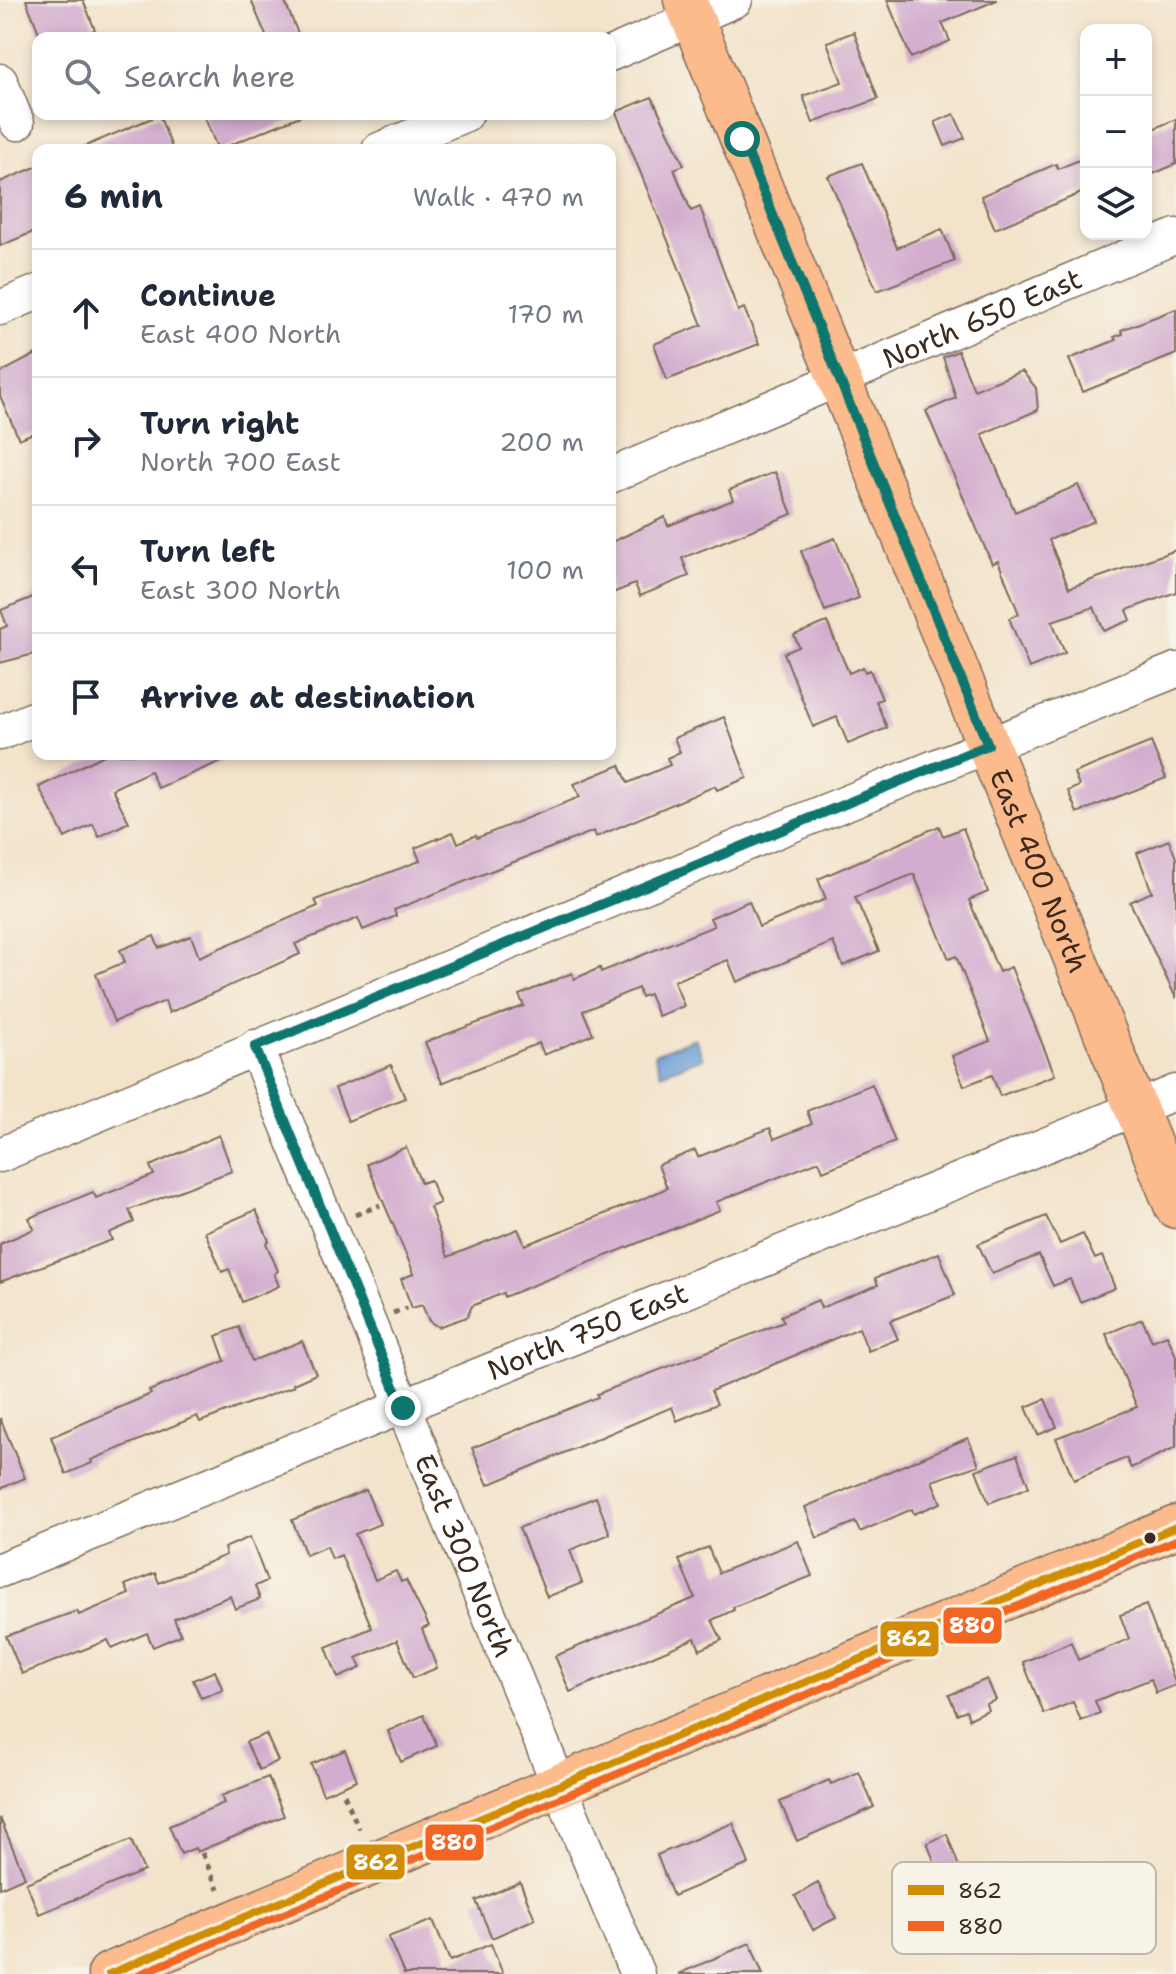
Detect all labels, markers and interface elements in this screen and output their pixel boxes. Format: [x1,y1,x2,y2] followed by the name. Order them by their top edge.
[1080,24,1152,240] map controls
[1080,24,1152,96] button: +
[32,32,616,120] search box
[60,54,104,98] icon: search
[124,56,295,97] text: Search here
[1080,96,1152,168] button: −
[724,121,760,157] route start
[1080,168,1152,240] button: layers
[64,173,163,219] text: 6 min
[413,179,584,214] text: Walk · 470 m
[876,259,1088,377] street label: North 650 East
[140,275,276,316] text: Continue
[64,291,108,335] icon: ahead
[507,296,584,331] text: 170 m
[140,316,341,351] text: East 400 North
[140,403,299,444] text: Turn right
[64,419,108,463] icon: right
[499,424,584,459] text: 200 m
[140,444,341,479] text: North 700 East
[140,531,275,572] text: Turn left
[64,547,108,591] icon: left
[506,552,584,587] text: 100 m
[140,572,341,607] text: East 300 North
[64,675,108,719] icon: arrive
[140,677,475,718] text: Arrive at destination
[981,763,1098,978] street label: East 400 North
[481,1273,693,1389] street label: North 750 East
[385,1390,421,1426] route end
[406,1448,523,1663] street label: East 300 North
[1142,1530,1158,1546] unlabelled marker
[942,1606,1003,1645] line badge: 880
[949,1611,995,1640] text: 880
[879,1620,940,1658] line badge: 862
[886,1624,932,1653] text: 862
[424,1823,485,1862] line badge: 880
[431,1828,477,1857] text: 880
[345,1843,406,1881] line badge: 862
[353,1848,399,1877] text: 862
[892,1862,1156,1954] legend
[958,1876,1002,1905] text: 862
[958,1912,1003,1941] text: 880

